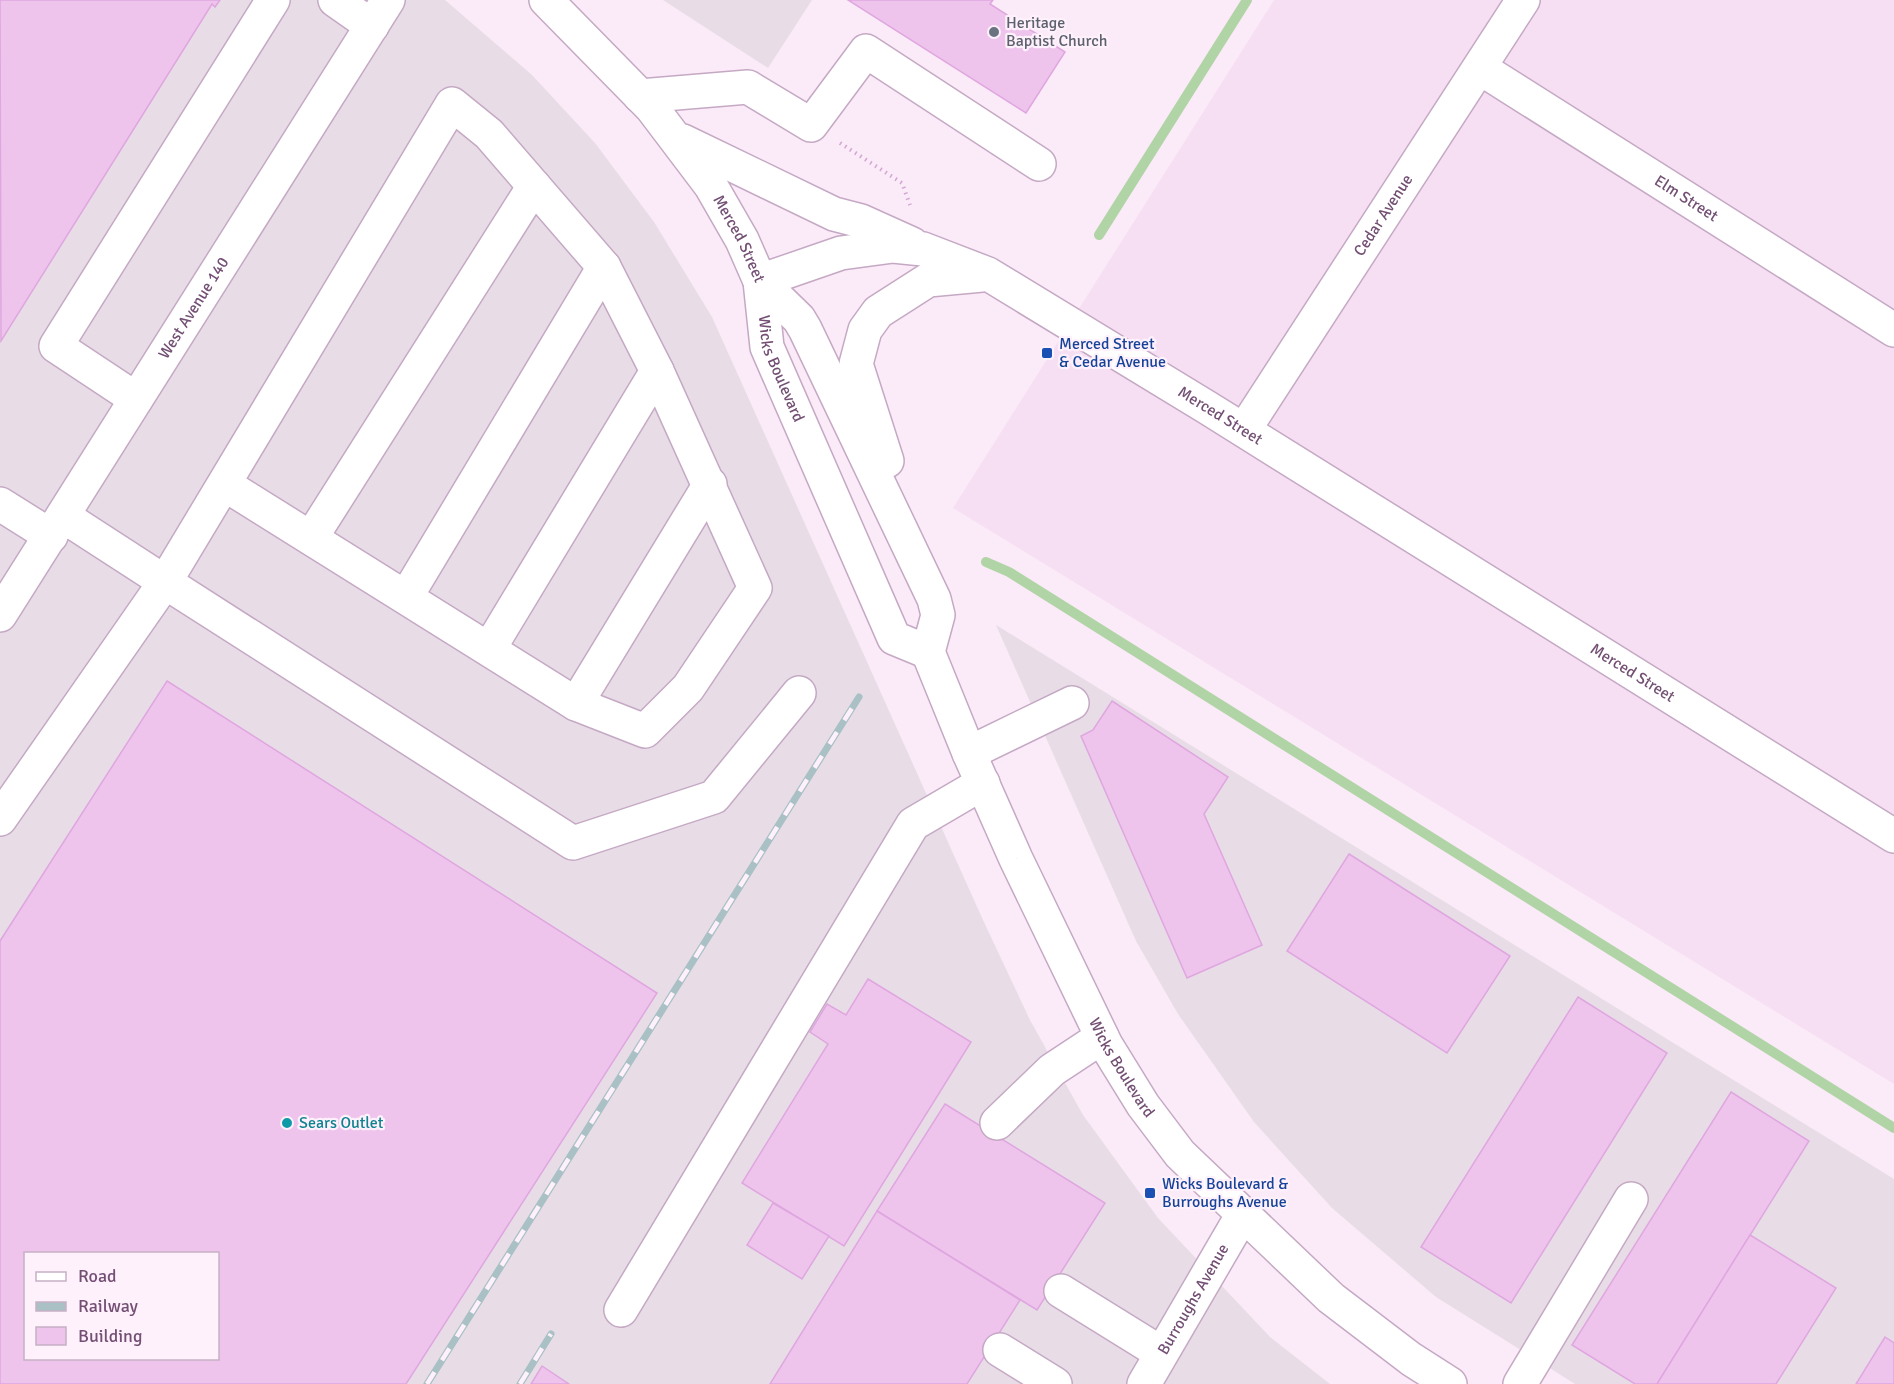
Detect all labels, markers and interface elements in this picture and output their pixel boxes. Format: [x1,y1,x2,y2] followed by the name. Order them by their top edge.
[1006,13,1107,51] place label: Heritage Baptist Church
[987,25,1001,39] marker: Heritage Baptist Church
[1349,171,1417,260] street label: Cedar Avenue
[1650,171,1722,226] street label: Elm Street
[708,191,770,286] street label: Merced Street
[154,253,233,363] street label: West Avenue 140
[754,314,809,425] street label: Wicks Boulevard
[1059,334,1166,372] place label: Merced Street & Cedar Avenue
[1040,346,1054,360] marker: Merced Street & Cedar Avenue
[1174,382,1266,450] street label: Merced Street
[1587,639,1679,707] street label: Merced Street
[1084,1014,1159,1122] street label: Wicks Boulevard
[299,1113,384,1133] place label: Sears Outlet
[280,1116,294,1130] marker: Sears Outlet
[1162,1174,1288,1212] place label: Wicks Boulevard & Burroughs Avenue
[1143,1186,1157,1200] marker: Wicks Boulevard & Burroughs Avenue
[1153,1240,1233,1358] street label: Burroughs Avenue
[24,1252,219,1360] legend
[78,1265,117,1287] text: Road
[78,1295,139,1317] text: Railway
[78,1325,142,1347] text: Building

